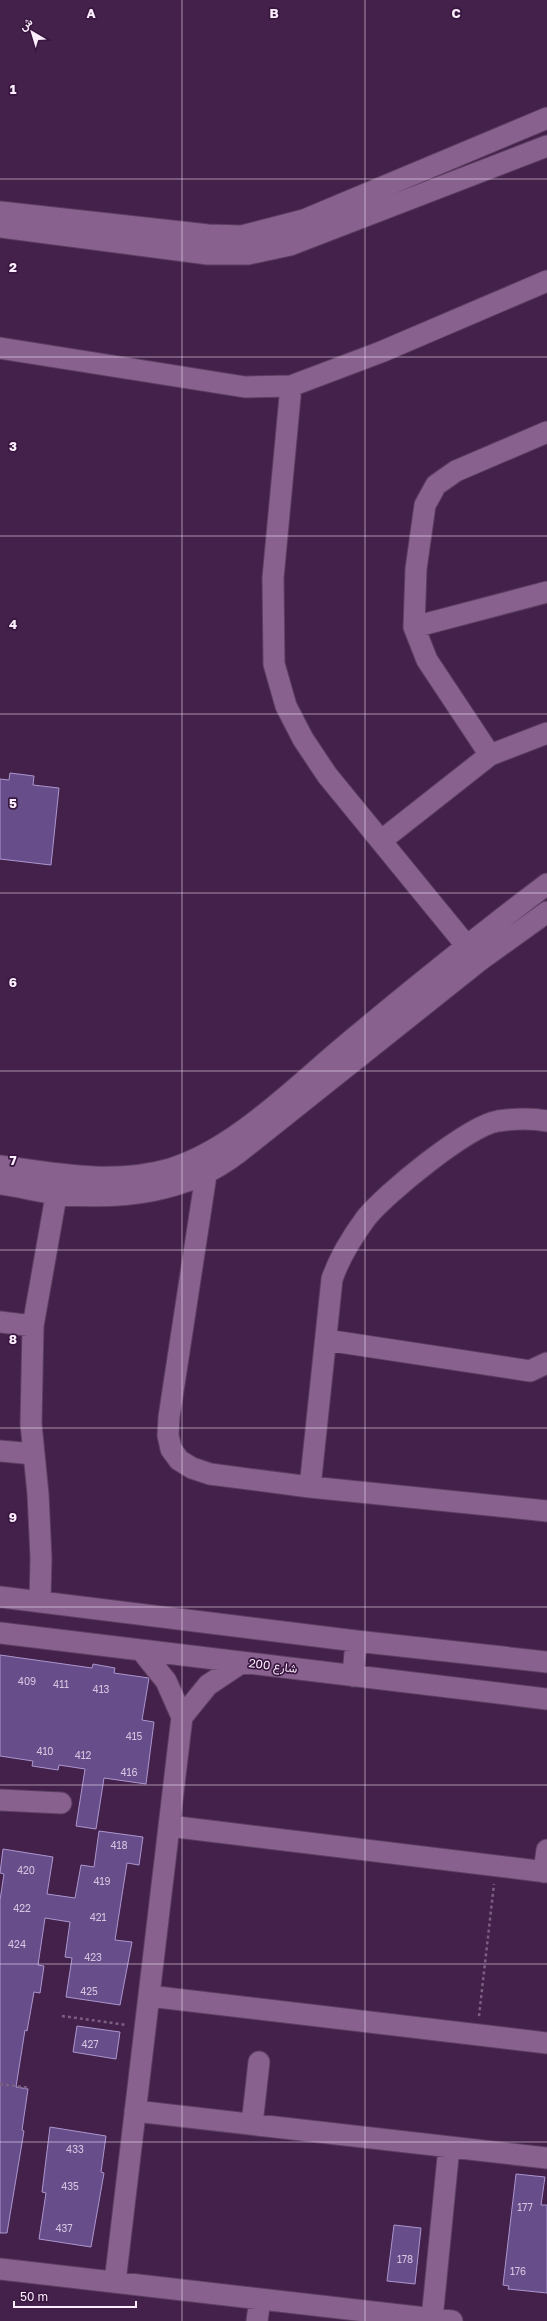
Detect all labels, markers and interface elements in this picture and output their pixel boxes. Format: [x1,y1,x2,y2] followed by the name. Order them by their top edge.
[86,5,96,21] text: A
[269,5,279,21] text: B
[451,5,461,21] text: C
[12,12,52,52] north arrow
[16,15,35,34] text: ش
[10,81,17,97] text: 1
[9,259,17,275] text: 2
[9,438,17,454] text: 3
[9,616,17,632] text: 4
[9,795,17,811] text: 5
[9,974,17,990] text: 6
[9,1152,17,1168] text: 7
[9,1331,17,1347] text: 8
[9,1509,17,1525] text: 9
[248,1655,298,1678] street label: شارع 200
[18,1675,36,1687] house number: 409
[53,1678,69,1690] house number: 411
[93,1683,110,1695] house number: 413
[126,1730,143,1742] house number: 415
[36,1745,54,1757] house number: 410
[75,1749,92,1761] house number: 412
[121,1766,138,1778] house number: 416
[110,1839,128,1851] house number: 418
[17,1864,35,1876] house number: 420
[94,1875,111,1887] house number: 419
[13,1902,31,1914] house number: 422
[90,1911,107,1923] house number: 421
[8,1938,26,1950] house number: 424
[84,1951,102,1963] house number: 423
[80,1985,98,1997] house number: 425
[81,2038,99,2050] house number: 427
[66,2143,84,2155] house number: 433
[61,2180,79,2192] house number: 435
[517,2201,533,2213] house number: 177
[55,2222,73,2234] house number: 437
[397,2253,413,2265] house number: 178
[510,2265,526,2277] house number: 176
[14,2283,136,2309] scale bar
[20,2289,48,2304] text: 50 m

